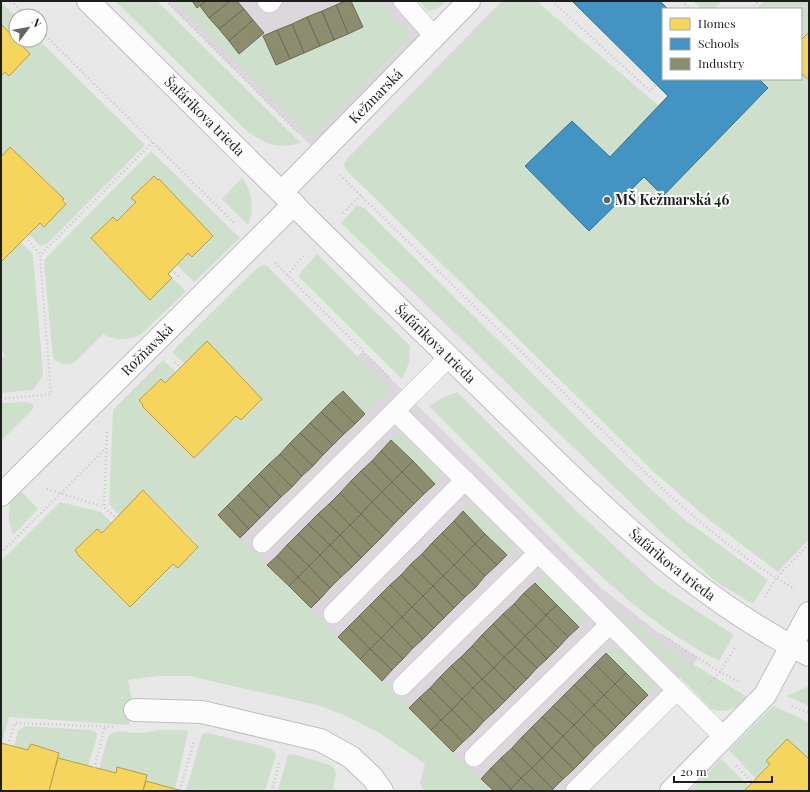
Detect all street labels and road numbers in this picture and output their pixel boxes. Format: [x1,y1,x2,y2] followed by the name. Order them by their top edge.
[344,64,406,127] street label: Kežmarská
[161,72,249,160] street label: Šafárikova trieda
[391,300,480,387] street label: Šafárikova trieda
[117,319,177,380] street label: Rožňavská
[625,524,720,605] street label: Šafárikova trieda

